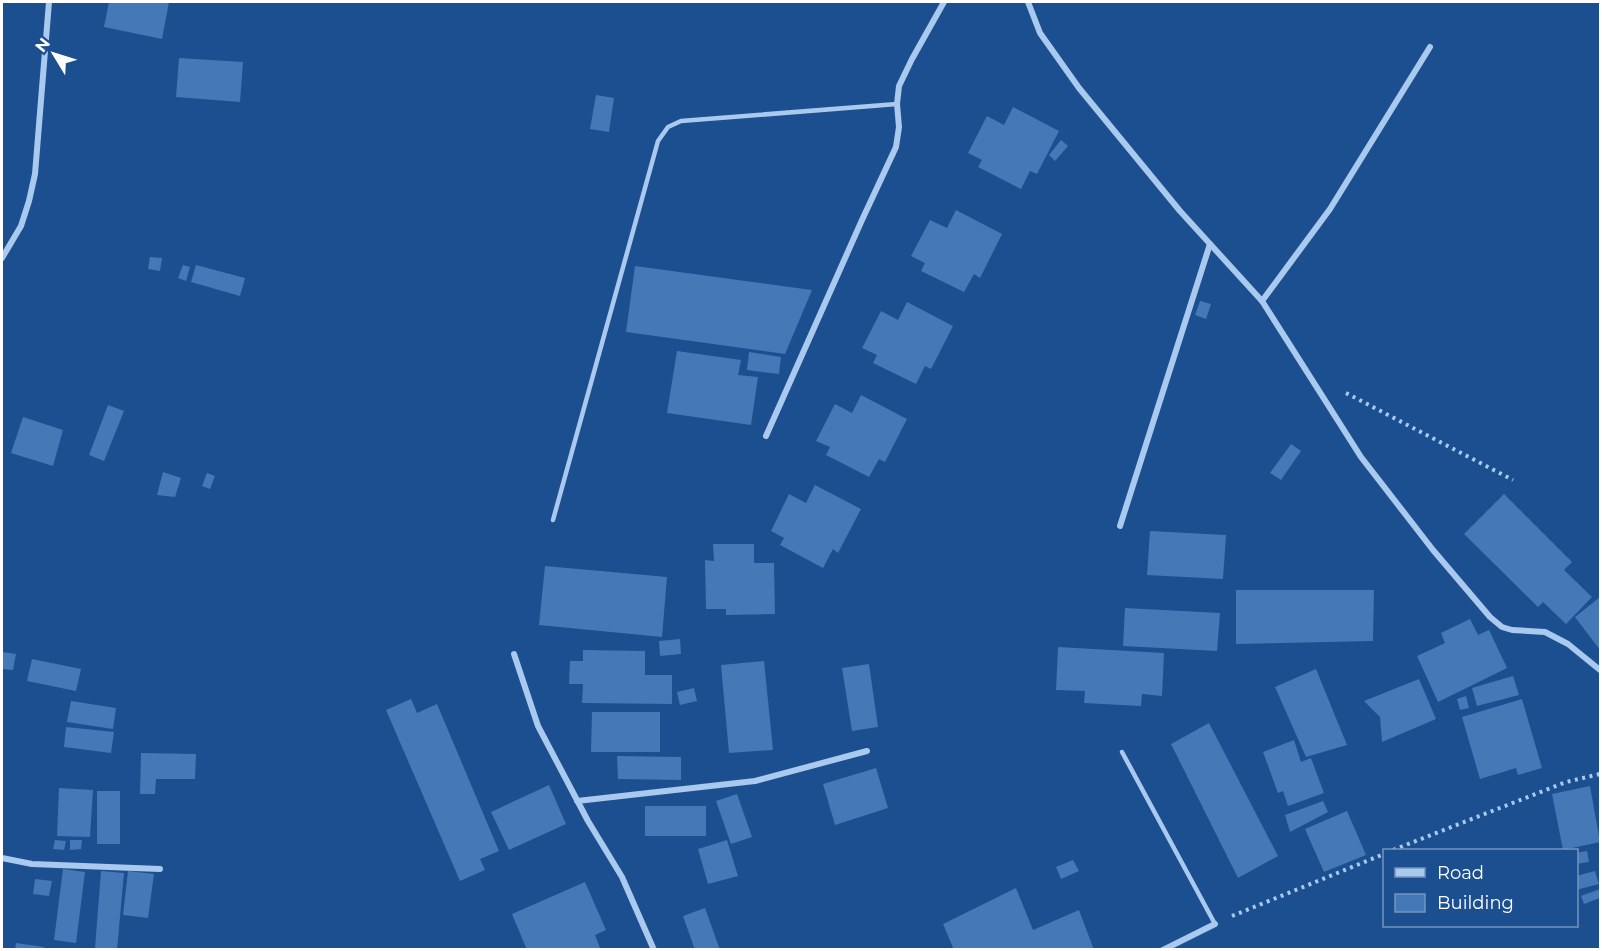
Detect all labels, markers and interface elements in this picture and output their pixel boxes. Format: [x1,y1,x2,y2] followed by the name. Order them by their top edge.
[24,24,84,84] north arrow
[31,34,54,56] text: N
[1383,849,1578,927] legend
[1437,862,1484,884] text: Road
[1437,892,1514,914] text: Building

